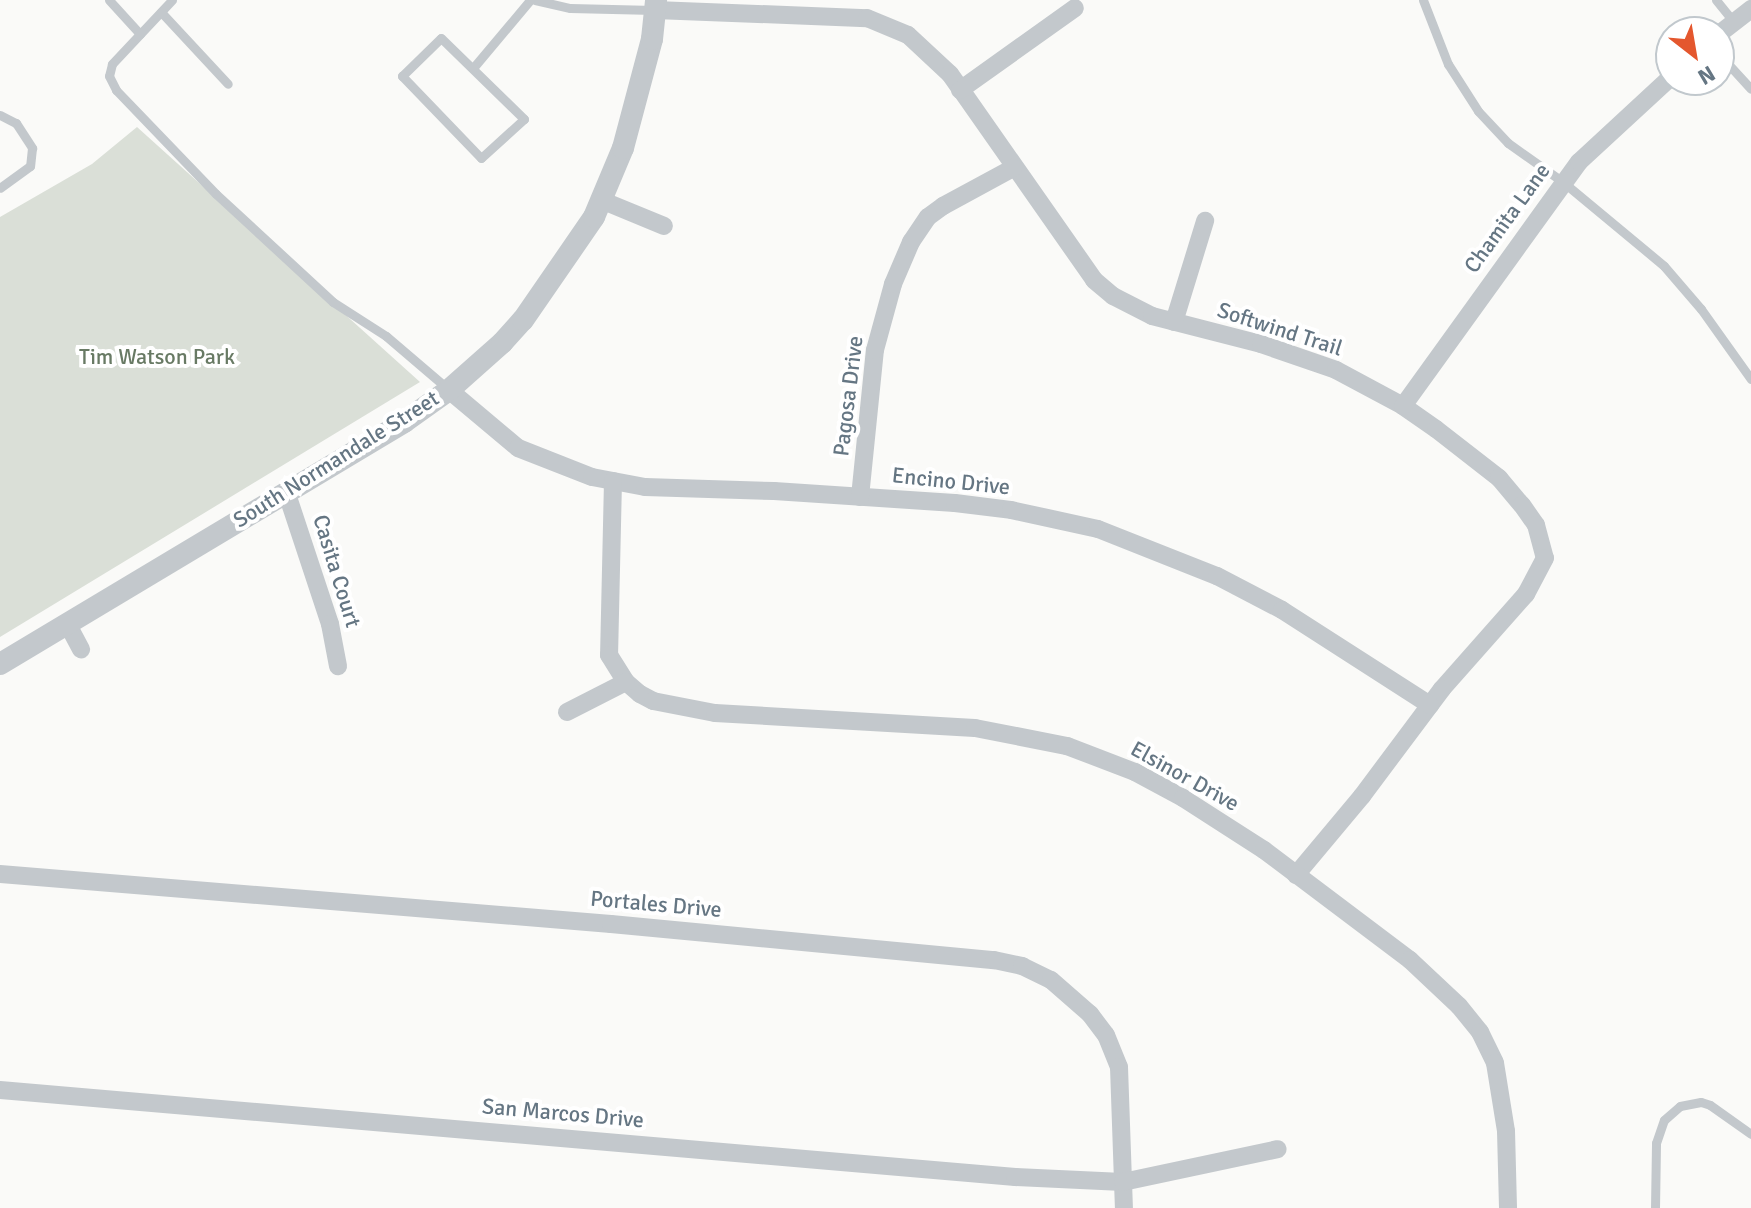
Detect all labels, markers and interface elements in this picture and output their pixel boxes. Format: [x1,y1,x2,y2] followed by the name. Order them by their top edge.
[1655,16,1735,96] north arrow
[1693,60,1720,91] text: N
[1458,158,1556,278] street label: Chamita Lane
[1214,296,1346,362] street label: Softwind Trail
[828,334,868,458] street label: Pagosa Drive
[79,344,235,370] park label: Tim Watson Park
[228,385,444,533] street label: South Normandale Street
[891,462,1011,500] street label: Encino Drive
[307,512,367,630] street label: Casita Court
[1126,735,1244,817] street label: Elsinor Drive
[589,885,723,923] street label: Portales Drive
[481,1093,645,1133] street label: San Marcos Drive

